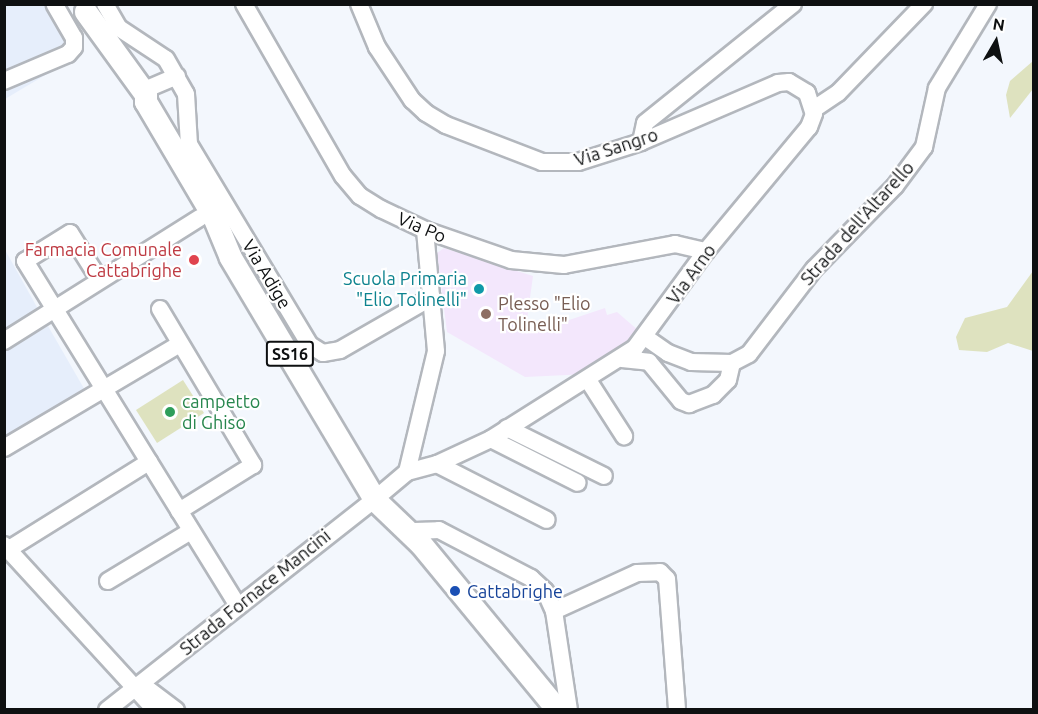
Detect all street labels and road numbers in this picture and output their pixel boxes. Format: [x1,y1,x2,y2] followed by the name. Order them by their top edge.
[572,123,660,171] street label: Via Sangro
[796,157,918,289] street label: Strada dell'Altarello
[394,207,450,247] street label: Via Po
[238,236,296,312] street label: Via Adige
[662,240,720,308] street label: Via Arno
[264,341,316,367] road number: SS16
[175,525,335,659] street label: Strada Fornace Mancini

